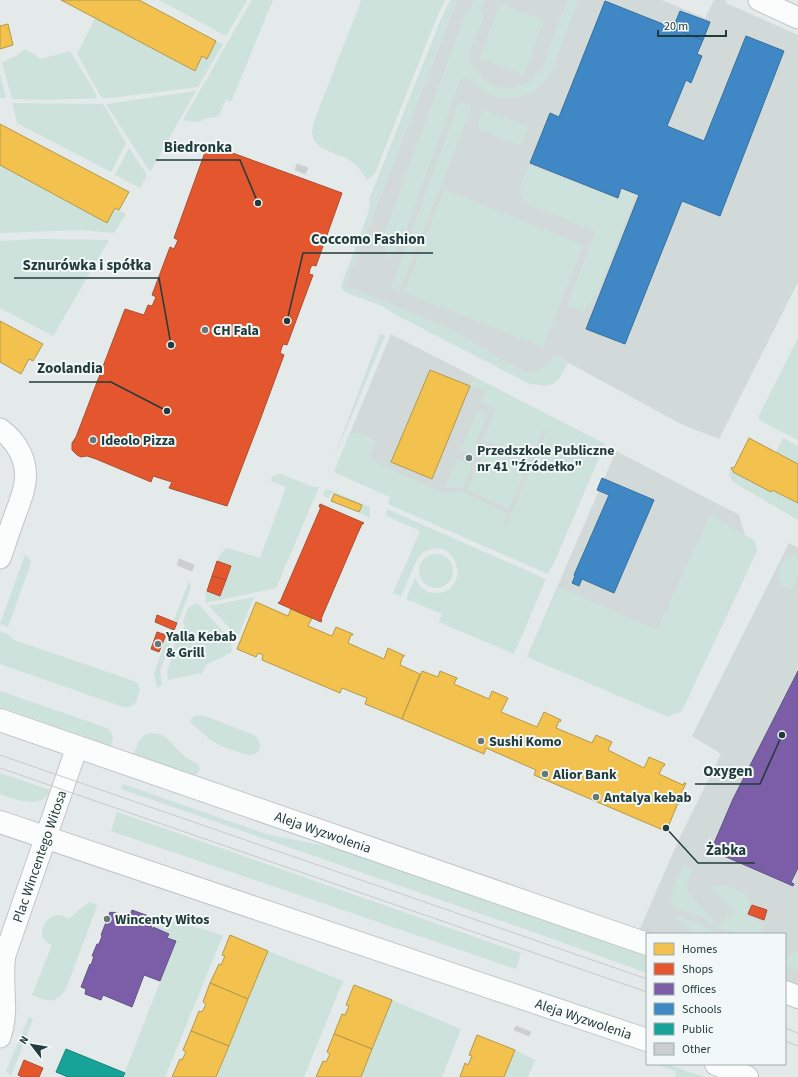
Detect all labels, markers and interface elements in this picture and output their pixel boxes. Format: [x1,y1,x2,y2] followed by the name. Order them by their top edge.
[658,12,726,38] scale bar
[664,18,688,35] text: 20 m
[156,133,240,160] callout: Biedronka
[164,137,232,158] text: Biedronka
[303,226,433,253] callout: Coccomo Fashion
[311,229,425,250] text: Coccomo Fashion
[14,251,159,278] callout: Sznurówka i spółka
[23,255,152,276] text: Sznurówka i spółka
[213,321,259,341] place label: CH Fala
[200,325,210,335] marker: CH Fala
[29,355,111,382] callout: Zoolandia
[37,358,103,379] text: Zoolandia
[101,431,175,451] place label: Ideolo Pizza
[88,435,98,445] marker: Ideolo Pizza
[477,441,615,477] place label: Przedszkole Publiczne nr 41 "Źródełko"
[464,453,474,463] marker: Przedszkole Publiczne nr 41 "Źródełko"
[165,627,237,663] place label: Yalla Kebab & Grill
[153,639,163,649] marker: Yalla Kebab & Grill
[489,732,562,752] place label: Sushi Komo
[476,736,486,746] marker: Sushi Komo
[695,757,760,784] callout: Oxygen
[703,761,753,782] text: Oxygen
[552,765,617,785] place label: Alior Bank
[540,769,550,779] marker: Alior Bank
[8,788,72,926] street label: Plac Wincentego Witosa
[603,788,691,808] place label: Antalya kebab
[591,792,601,802] marker: Antalya kebab
[272,807,374,859] street label: Aleja Wyzwolenia
[698,836,755,863] callout: Żabka
[706,840,746,861] text: Żabka
[115,910,209,930] place label: Wincenty Witos
[102,914,112,924] marker: Wincenty Witos
[646,933,786,1065] legend
[682,941,717,958] text: Homes
[682,961,713,978] text: Shops
[682,981,716,998] text: Offices
[532,994,634,1045] street label: Aleja Wyzwolenia
[682,1001,722,1018] text: Schools
[682,1021,714,1038] text: Public
[12,1025,52,1065] north arrow
[16,1033,32,1047] text: N
[682,1041,712,1058] text: Other

